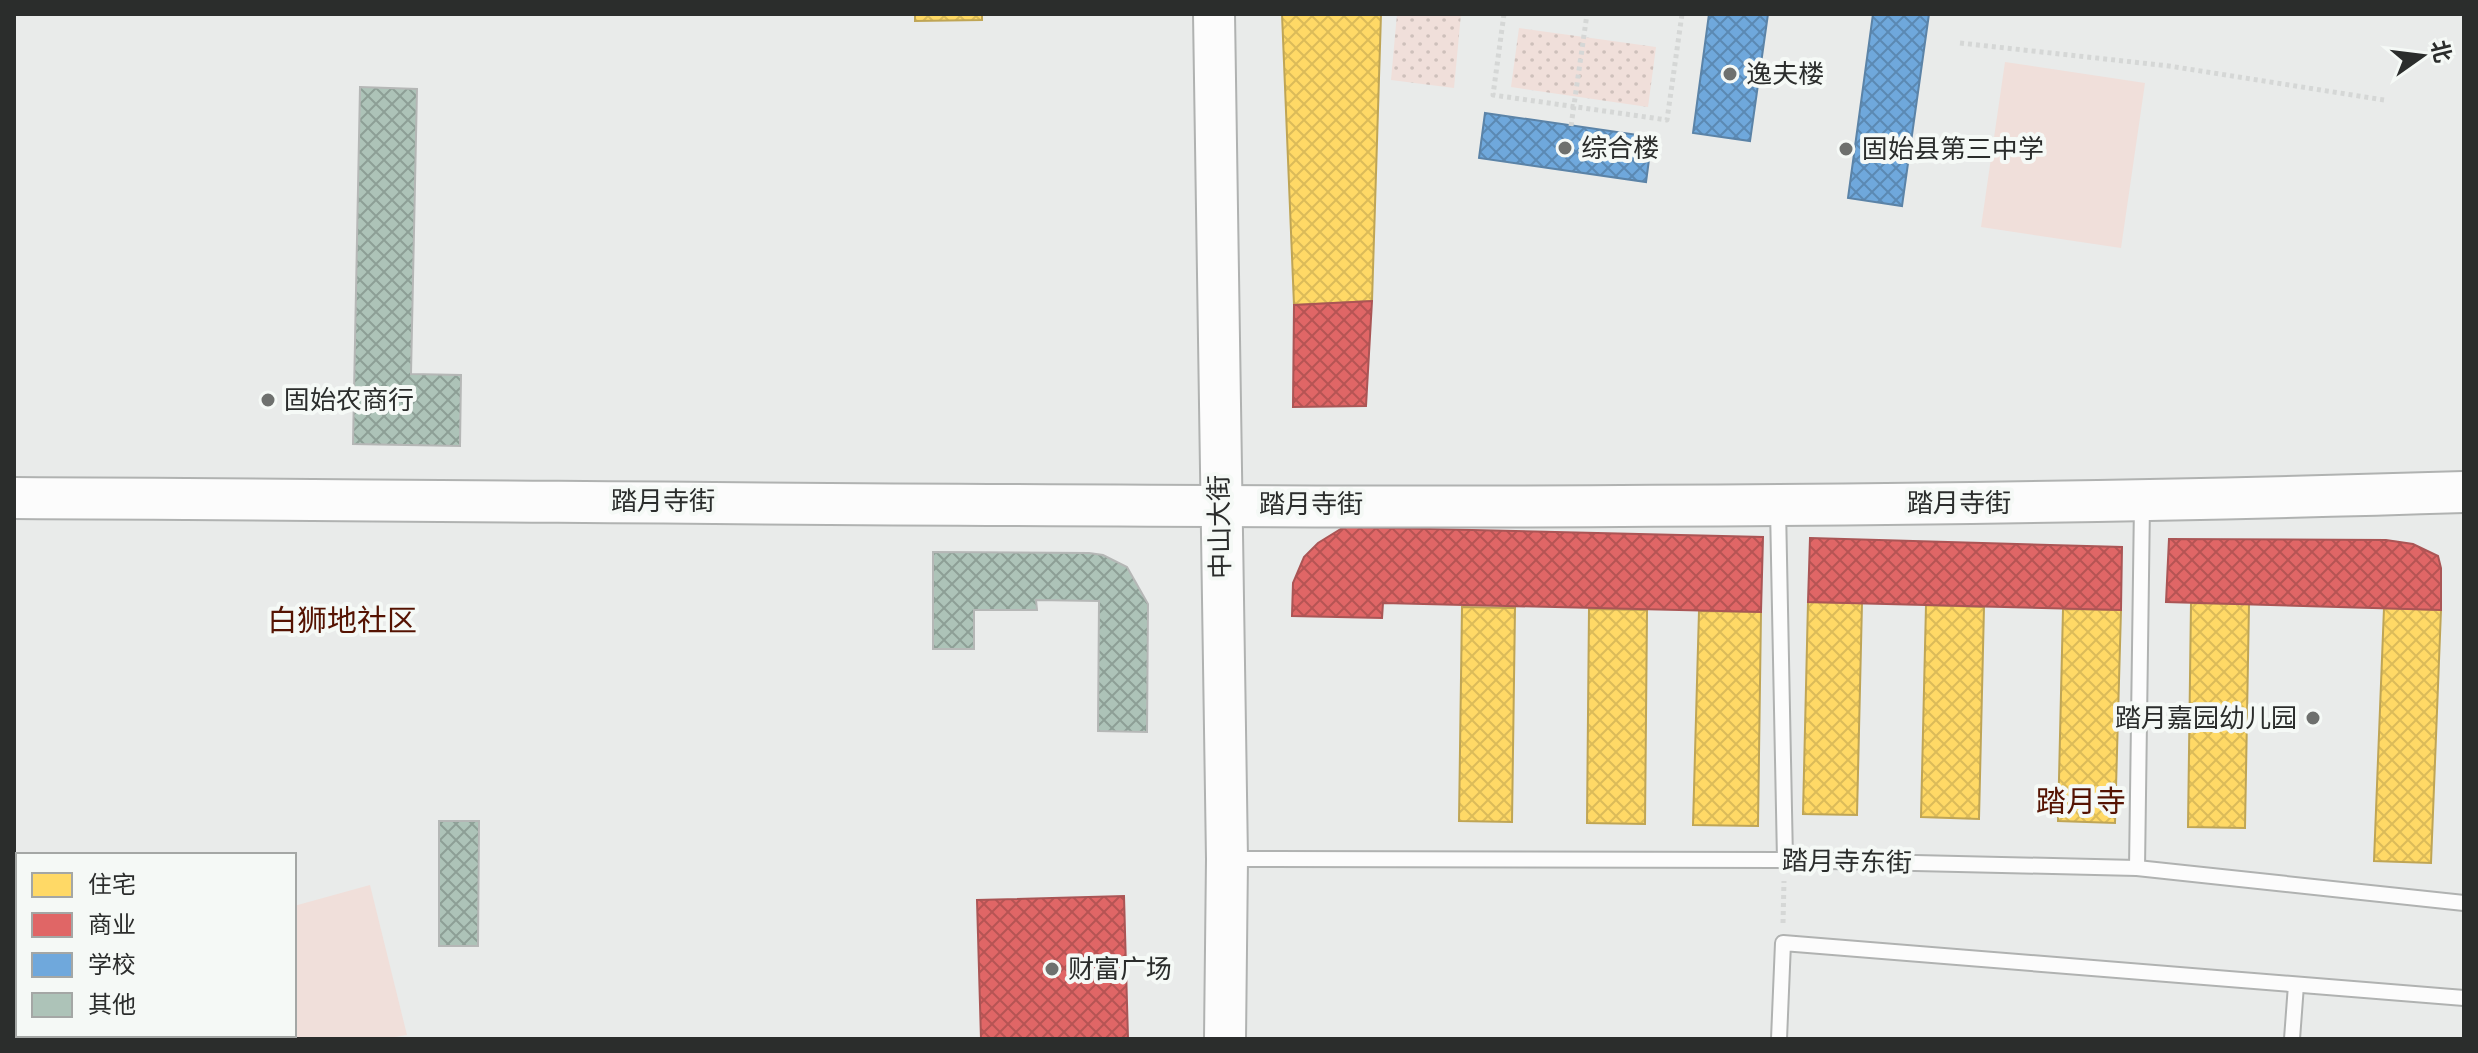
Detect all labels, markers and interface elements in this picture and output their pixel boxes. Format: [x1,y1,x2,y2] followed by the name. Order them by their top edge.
[2382,16,2462,96] north arrow
[2425,37,2457,65] text: 北
[1746,59,1824,90] place label: 逸夫楼
[1721,65,1739,83] marker: 逸夫楼
[1581,133,1659,164] place label: 综合楼
[1862,134,2044,165] place label: 固始县第三中学
[1556,139,1574,157] marker: 综合楼
[1837,140,1855,158] marker: 固始县第三中学
[284,385,414,416] place label: 固始农商行
[259,391,277,409] marker: 固始农商行
[1204,475,1236,579] street label: 中山大街
[611,486,715,517] street label: 踏月寺街
[1907,488,2011,519] street label: 踏月寺街
[1259,489,1363,520] street label: 踏月寺街
[267,603,417,639] district label: 白狮地社区
[2115,703,2297,734] place label: 踏月嘉园幼儿园
[2304,709,2322,727] marker: 踏月嘉园幼儿园
[2036,784,2126,820] district label: 踏月寺
[1782,845,1912,879] street label: 踏月寺东街
[16,853,296,1037] legend
[88,871,136,899] text: 住宅
[88,911,136,939] text: 商业
[88,951,136,979] text: 学校
[1068,954,1172,985] place label: 财富广场
[1043,960,1061,978] marker: 财富广场
[88,991,136,1019] text: 其他

